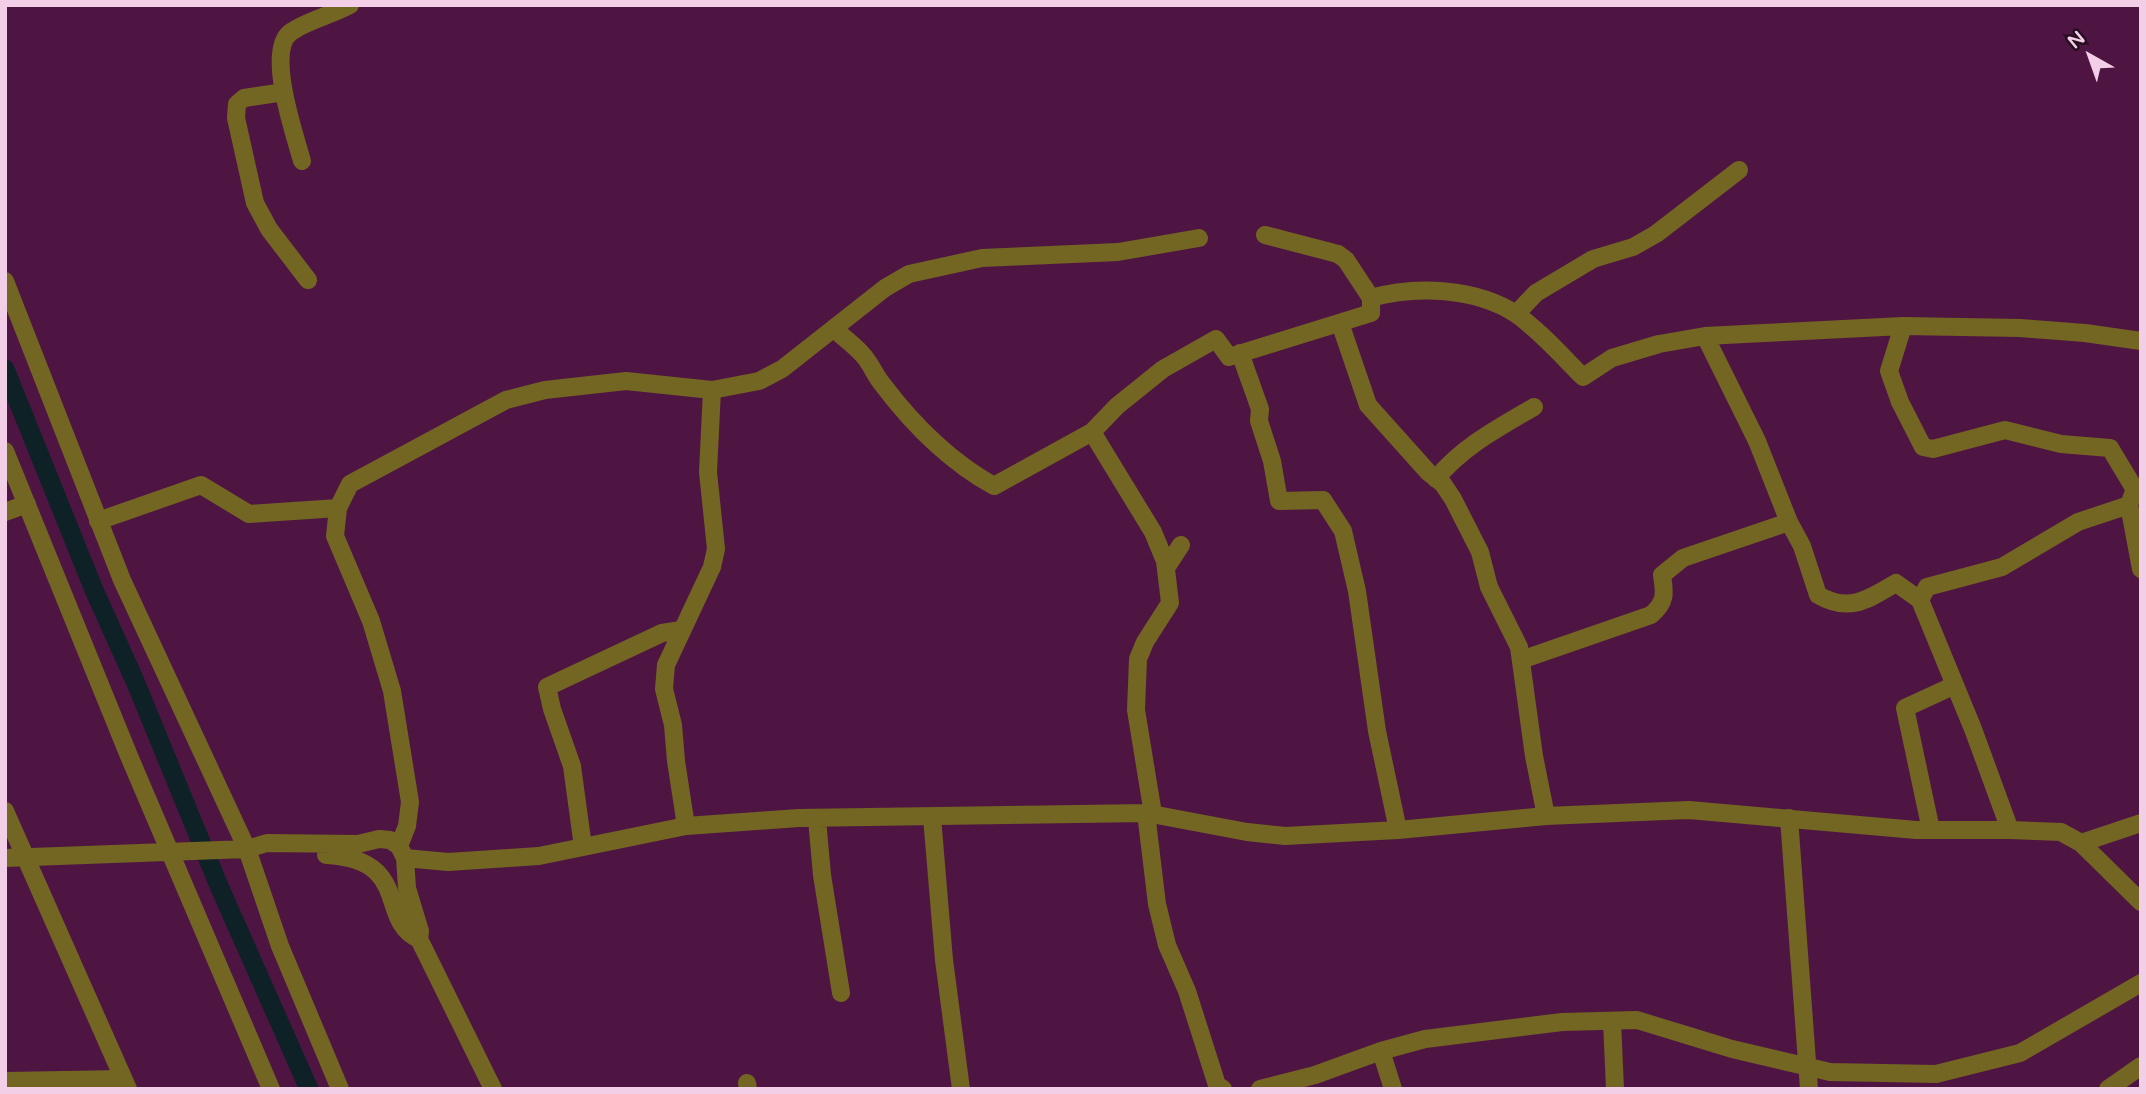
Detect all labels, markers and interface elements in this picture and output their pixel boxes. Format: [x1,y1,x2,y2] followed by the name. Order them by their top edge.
[2055,21,2125,91] north arrow
[2064,27,2089,53] text: N

